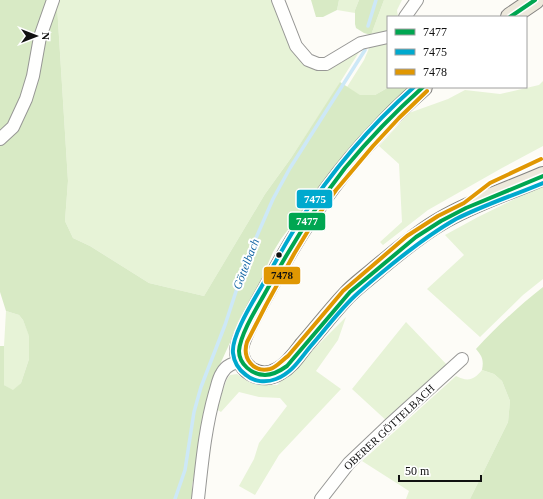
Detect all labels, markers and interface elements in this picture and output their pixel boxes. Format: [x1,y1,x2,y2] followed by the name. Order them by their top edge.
[16,16,56,56] north arrow
[387,16,527,88] legend
[423,25,447,39] text: 7477
[40,32,52,40] text: N
[423,45,447,59] text: 7475
[423,65,447,79] text: 7478
[296,189,333,209] line badge: 7475
[304,193,327,205] text: 7475
[288,212,326,231] line badge: 7477
[296,215,319,227] text: 7477
[230,237,262,291] water label: Göttelbach
[274,250,284,260] unlabelled marker
[263,266,301,285] line badge: 7478
[271,269,294,281] text: 7478
[341,382,437,472] street label: OBERER GÖTTELBACH
[399,457,481,483] scale bar
[405,464,430,478] text: 50 m

